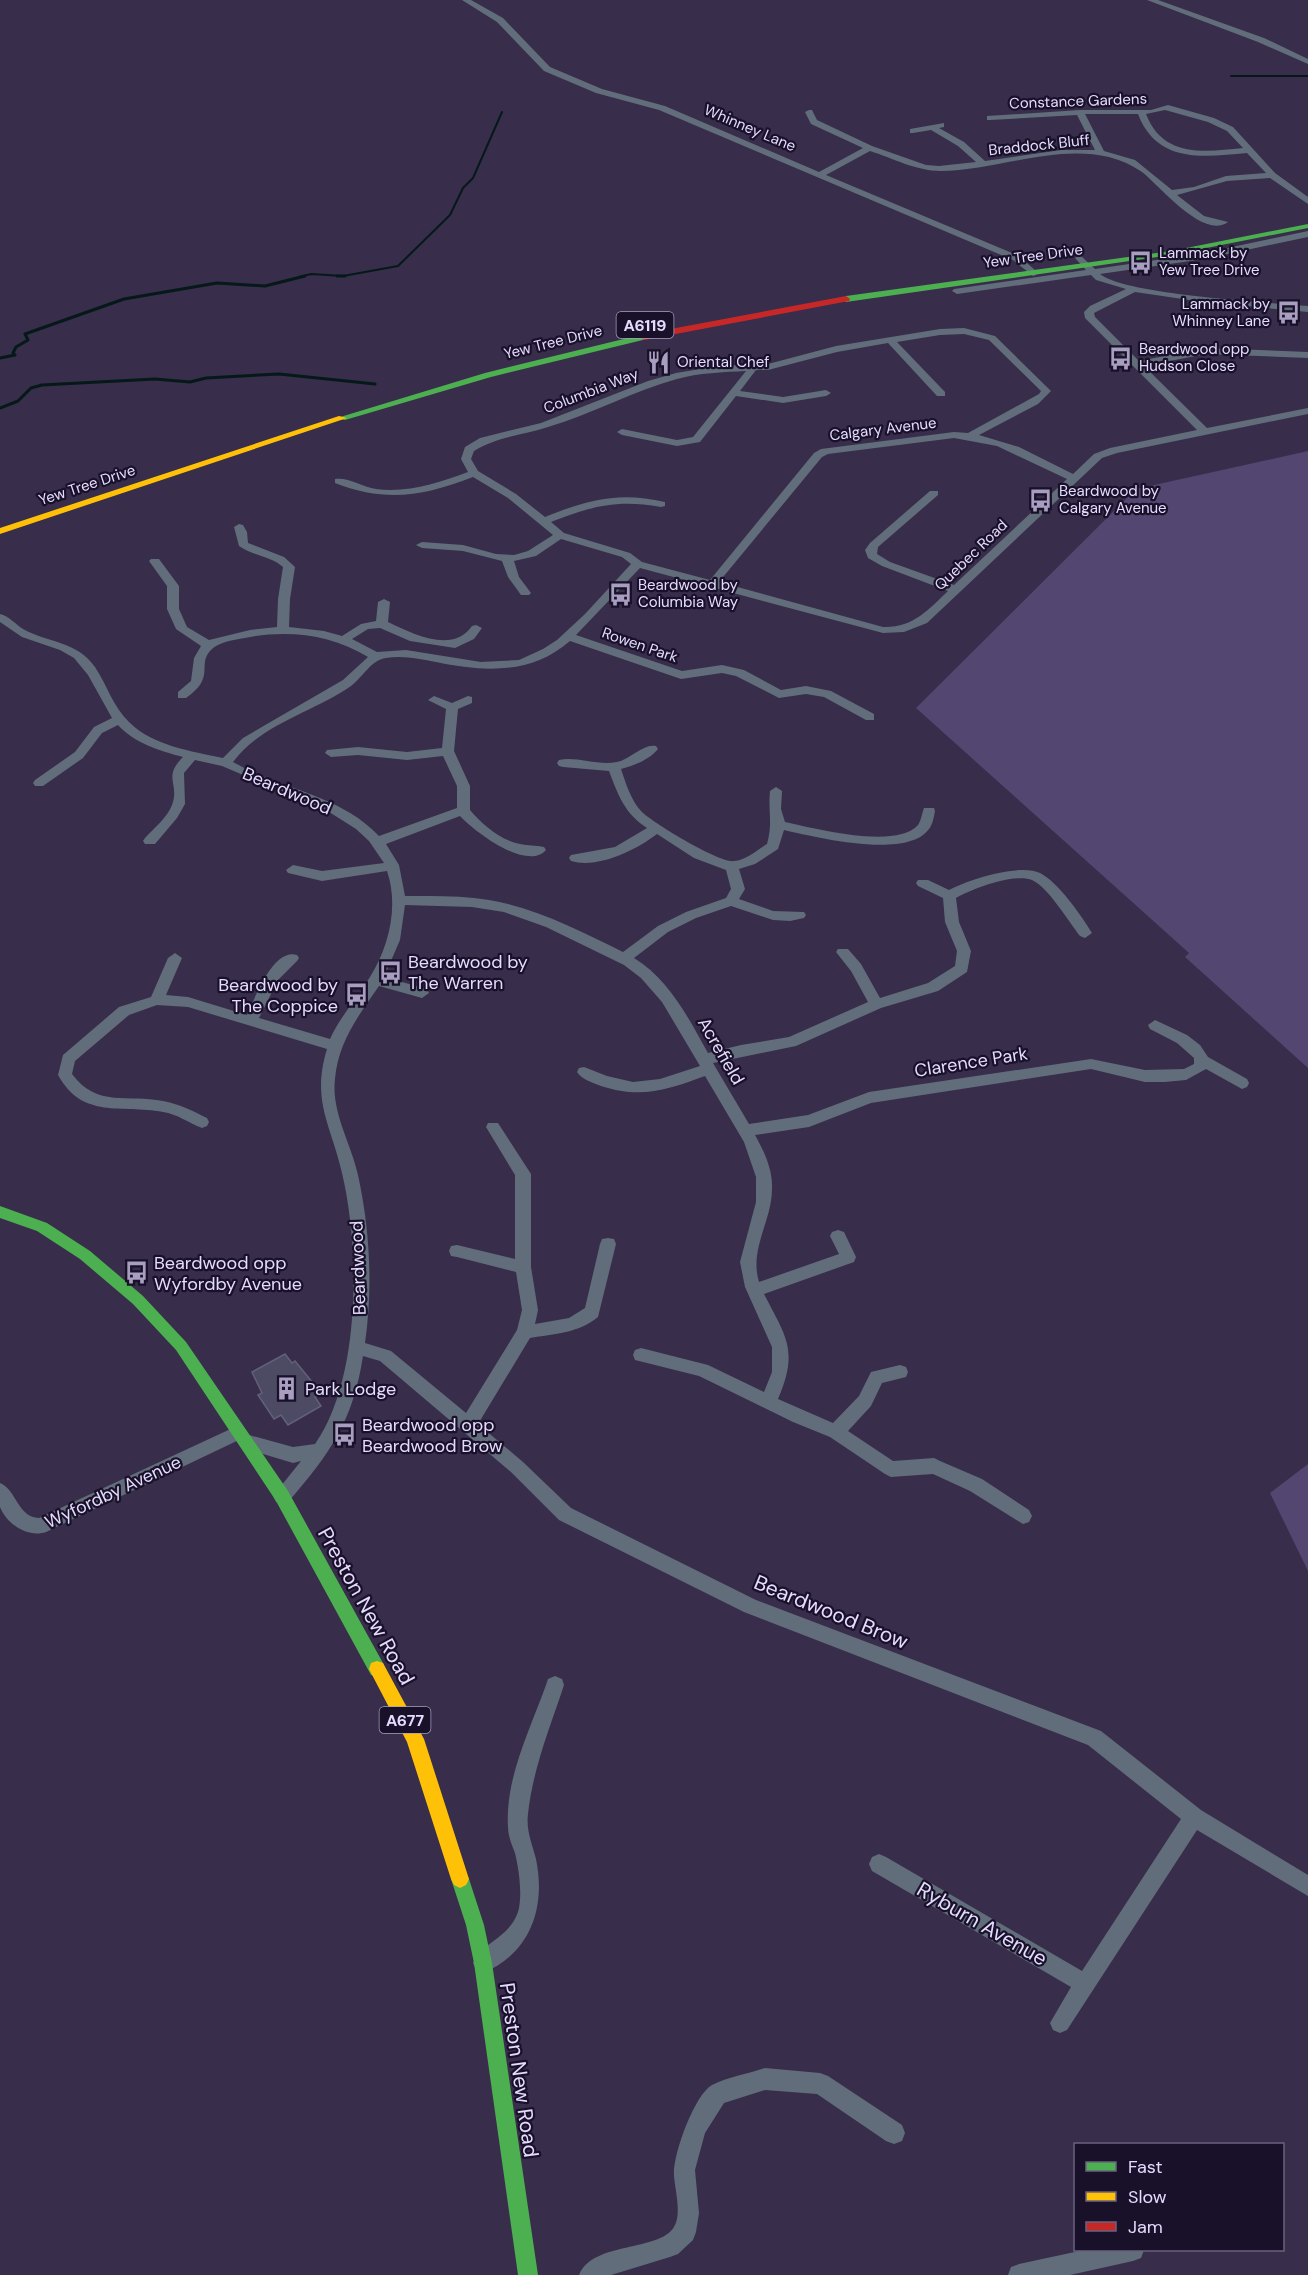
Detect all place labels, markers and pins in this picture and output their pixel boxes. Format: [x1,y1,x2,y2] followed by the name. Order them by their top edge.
[1159,243,1259,280] place label: Lammack by Yew Tree Drive
[1128,249,1154,275] bus stop icon: Lammack by Yew Tree Drive
[1172,294,1271,331] place label: Lammack by Whinney Lane
[1275,300,1301,326] bus stop icon: Lammack by Whinney Lane
[1139,339,1249,376] place label: Beardwood opp Hudson Close
[1108,345,1134,371] bus stop icon: Beardwood opp Hudson Close
[646,349,672,375] restaurant icon: Oriental Chef
[677,352,769,372] place label: Oriental Chef
[1059,481,1167,518] place label: Beardwood by Calgary Avenue
[1028,487,1054,513] bus stop icon: Beardwood by Calgary Avenue
[638,575,739,612] place label: Beardwood by Columbia Way
[607,581,633,607] bus stop icon: Beardwood by Columbia Way
[408,950,528,995] place label: Beardwood by The Warren
[377,959,403,985] bus stop icon: Beardwood by The Warren
[218,973,338,1018] place label: Beardwood by The Coppice
[343,982,369,1008] bus stop icon: Beardwood by The Coppice
[154,1251,302,1296] place label: Beardwood opp Wyfordby Avenue
[123,1260,149,1286] bus stop icon: Beardwood opp Wyfordby Avenue
[274,1376,300,1402] building icon: Park Lodge
[305,1377,396,1401] place label: Park Lodge
[362,1413,503,1458] place label: Beardwood opp Beardwood Brow
[331,1422,357,1448] bus stop icon: Beardwood opp Beardwood Brow

